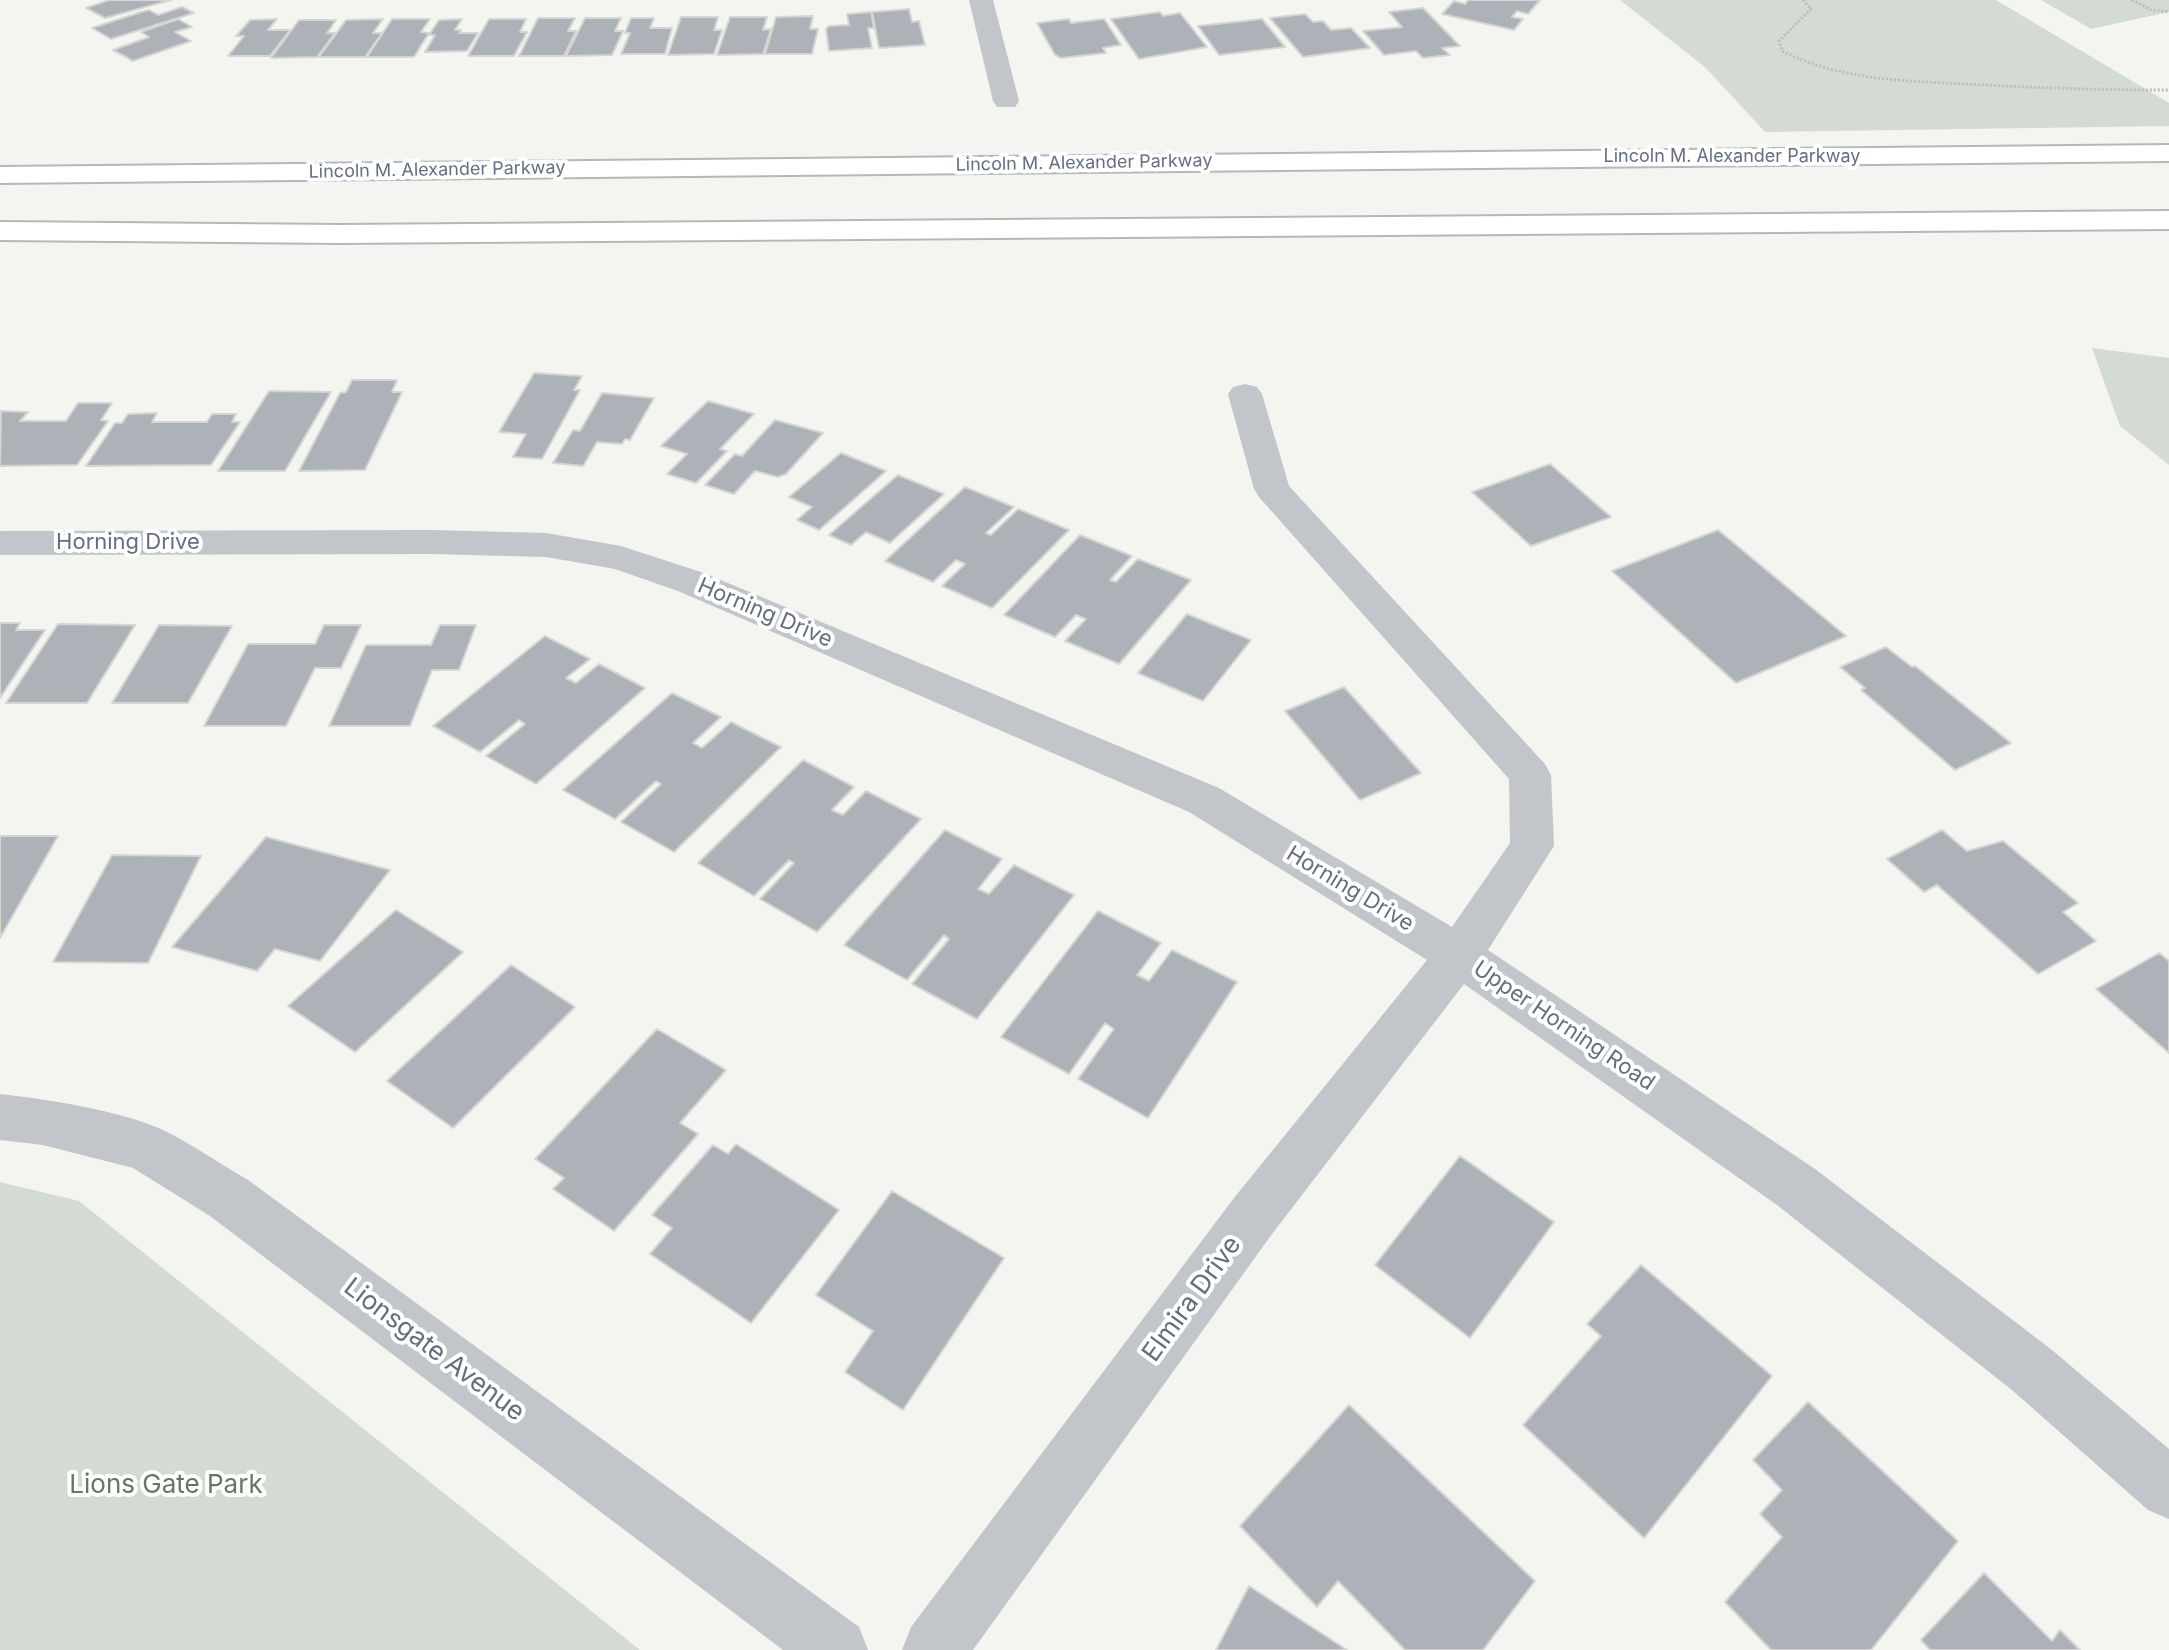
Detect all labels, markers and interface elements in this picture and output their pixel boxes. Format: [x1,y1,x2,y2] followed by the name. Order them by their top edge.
[1604,146,1860,168] street label: Lincoln M. Alexander Parkway
[955,150,1213,176] street label: Lincoln M. Alexander Parkway
[308,157,566,183] street label: Lincoln M. Alexander Parkway
[56,529,200,555] street label: Horning Drive
[694,573,836,653] street label: Horning Drive
[1282,841,1418,937] street label: Horning Drive
[1468,956,1660,1096] street label: Upper Horning Road
[1136,1230,1248,1368] street label: Elmira Drive
[337,1272,531,1428] street label: Lionsgate Avenue
[69,1469,263,1501] park label: Lions Gate Park

